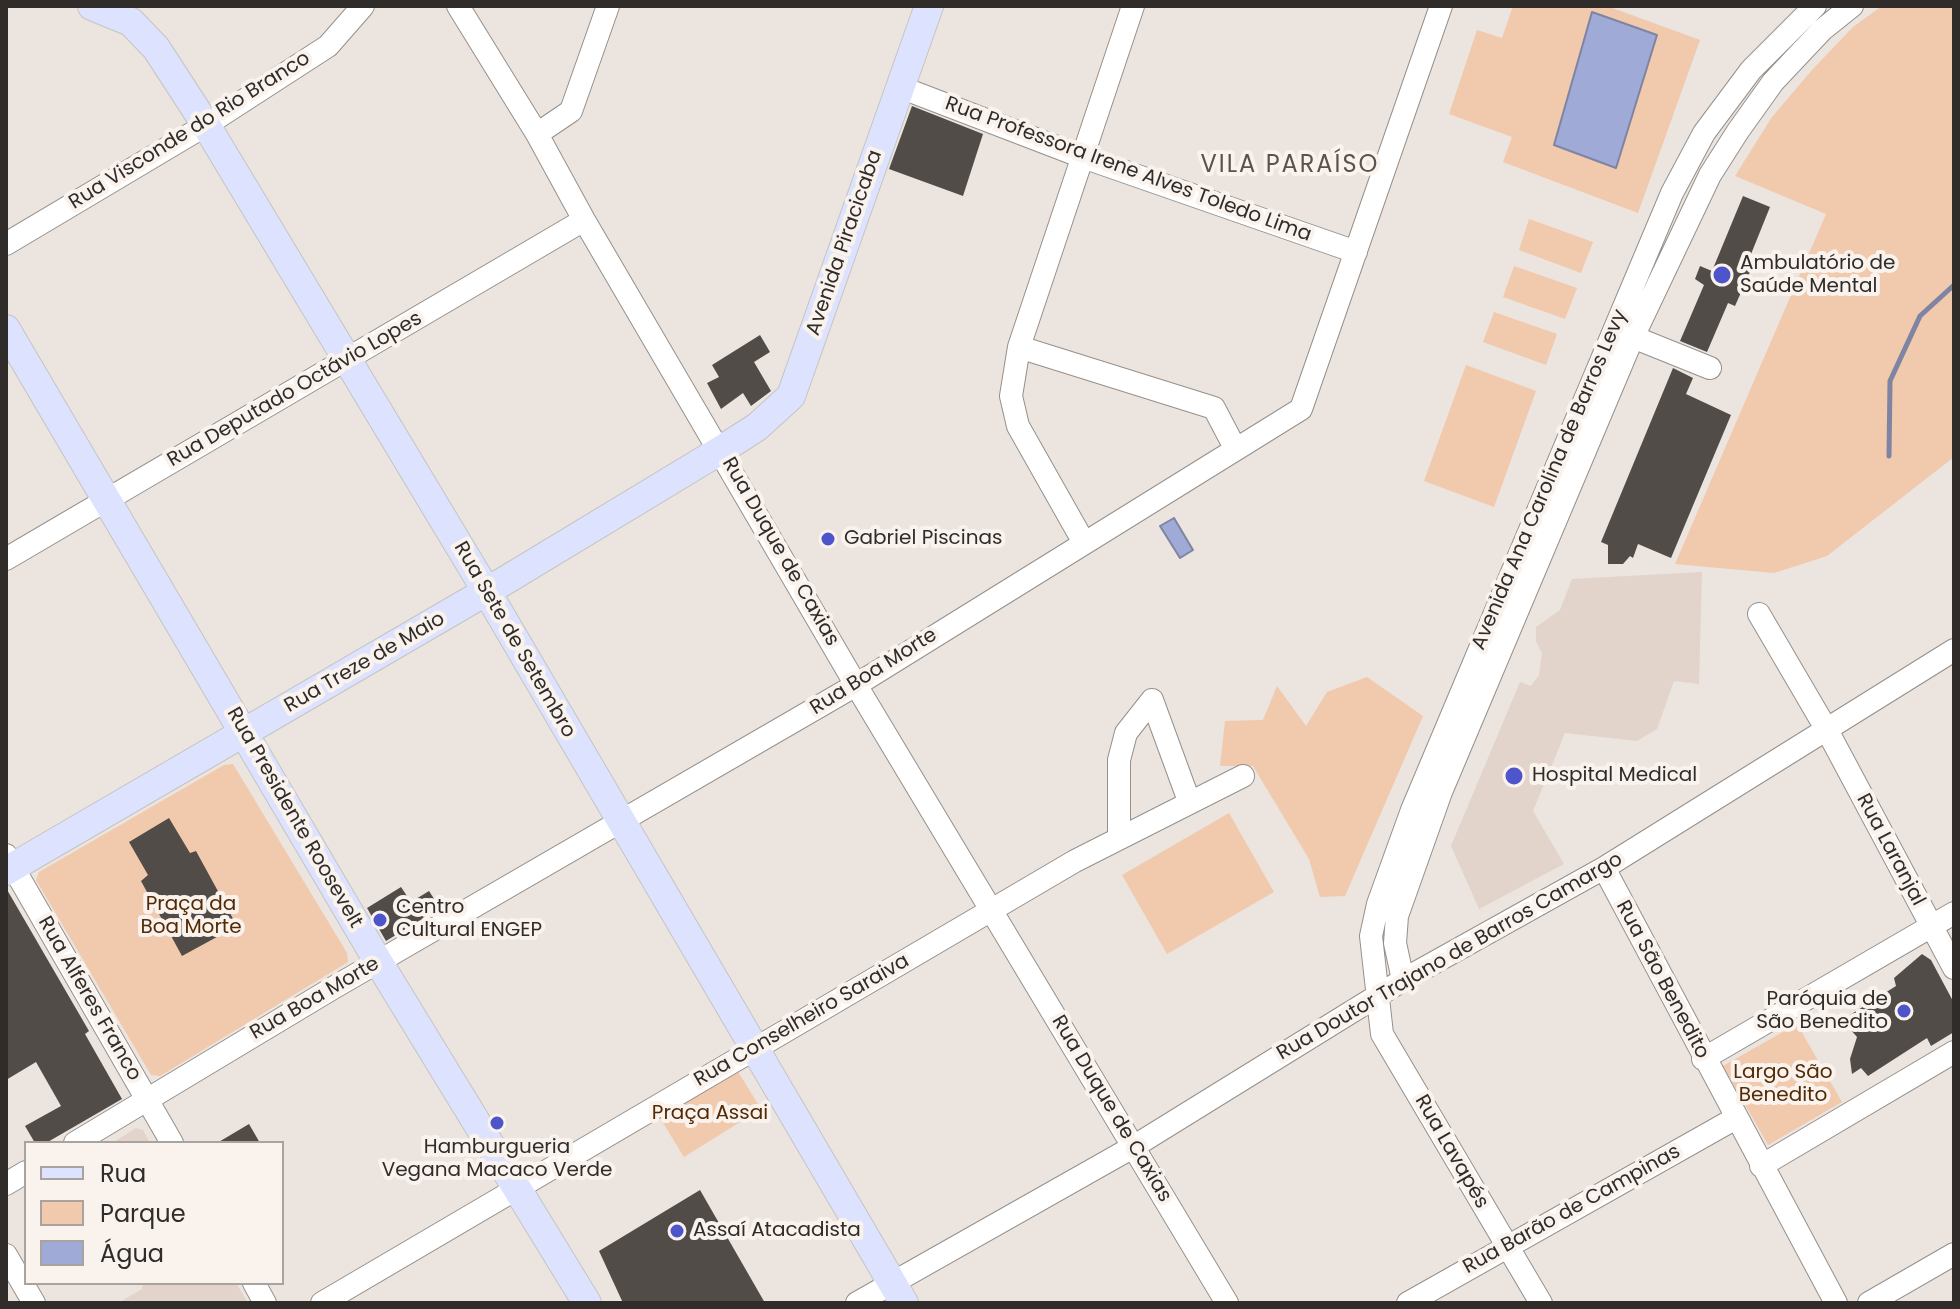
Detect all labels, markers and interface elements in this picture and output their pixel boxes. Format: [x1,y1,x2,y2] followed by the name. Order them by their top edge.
[65,47,315,215] street label: Rua Visconde do Rio Branco
[942,92,1314,248] street label: Rua Professora Irene Alves Toledo Lima
[802,147,888,339] street label: Avenida Piracicaba
[1201,152,1379,180] district label: VILA PARAÍSO
[1740,252,1895,299] place label: Ambulatório de Saúde Mental
[1711,264,1733,286] marker: Ambulatório de Saúde Mental
[1467,306,1633,654] street label: Avenida Ana Carolina de Barros Levy
[163,307,427,473] street label: Rua Deputado Octávio Lopes
[716,454,844,650] street label: Rua Duque de Caxias
[844,527,1002,551] place label: Gabriel Piscinas
[819,530,837,548] marker: Gabriel Piscinas
[448,538,580,742] street label: Rua Sete de Setembro
[281,607,449,719] street label: Rua Treze de Maio
[806,623,942,721] street label: Rua Boa Morte
[221,703,367,933] street label: Rua Presidente Roosevelt
[1532,764,1697,788] place label: Hospital Medical
[1503,765,1525,787] marker: Hospital Medical
[1850,790,1930,910] street label: Rua Laranjal
[1273,848,1627,1066] street label: Rua Doutor Trajano de Barros Camargo
[140,893,242,940] park label: Praça da Boa Morte
[396,896,542,943] place label: Centro Cultural ENGEP
[1610,897,1714,1063] street label: Rua São Benedito
[371,911,389,929] marker: Centro Cultural ENGEP
[32,913,146,1085] street label: Rua Alferes Franco
[690,950,914,1092] street label: Rua Conselheiro Saraiva
[246,952,384,1046] street label: Rua Boa Morte
[1756,988,1888,1035] place label: Paróquia de São Benedito
[1895,1002,1913,1020] marker: Paróquia de São Benedito
[1046,1011,1176,1207] street label: Rua Duque de Caxias
[1733,1061,1833,1108] park label: Largo São Benedito
[1409,1091,1493,1213] street label: Rua Lavapés
[652,1102,768,1126] park label: Praça Assai
[488,1114,506,1132] marker: Hamburgueria Vegana Macaco Verde
[382,1136,612,1183] place label: Hamburgueria Vegana Macaco Verde
[1459,1140,1685,1280] street label: Rua Barão de Campinas
[24,1141,284,1285] legend
[100,1157,146,1190] text: Rua
[100,1197,186,1230] text: Parque
[693,1219,861,1243] place label: Assaí Atacadista
[668,1222,686,1240] marker: Assaí Atacadista
[100,1237,164,1270] text: Água

